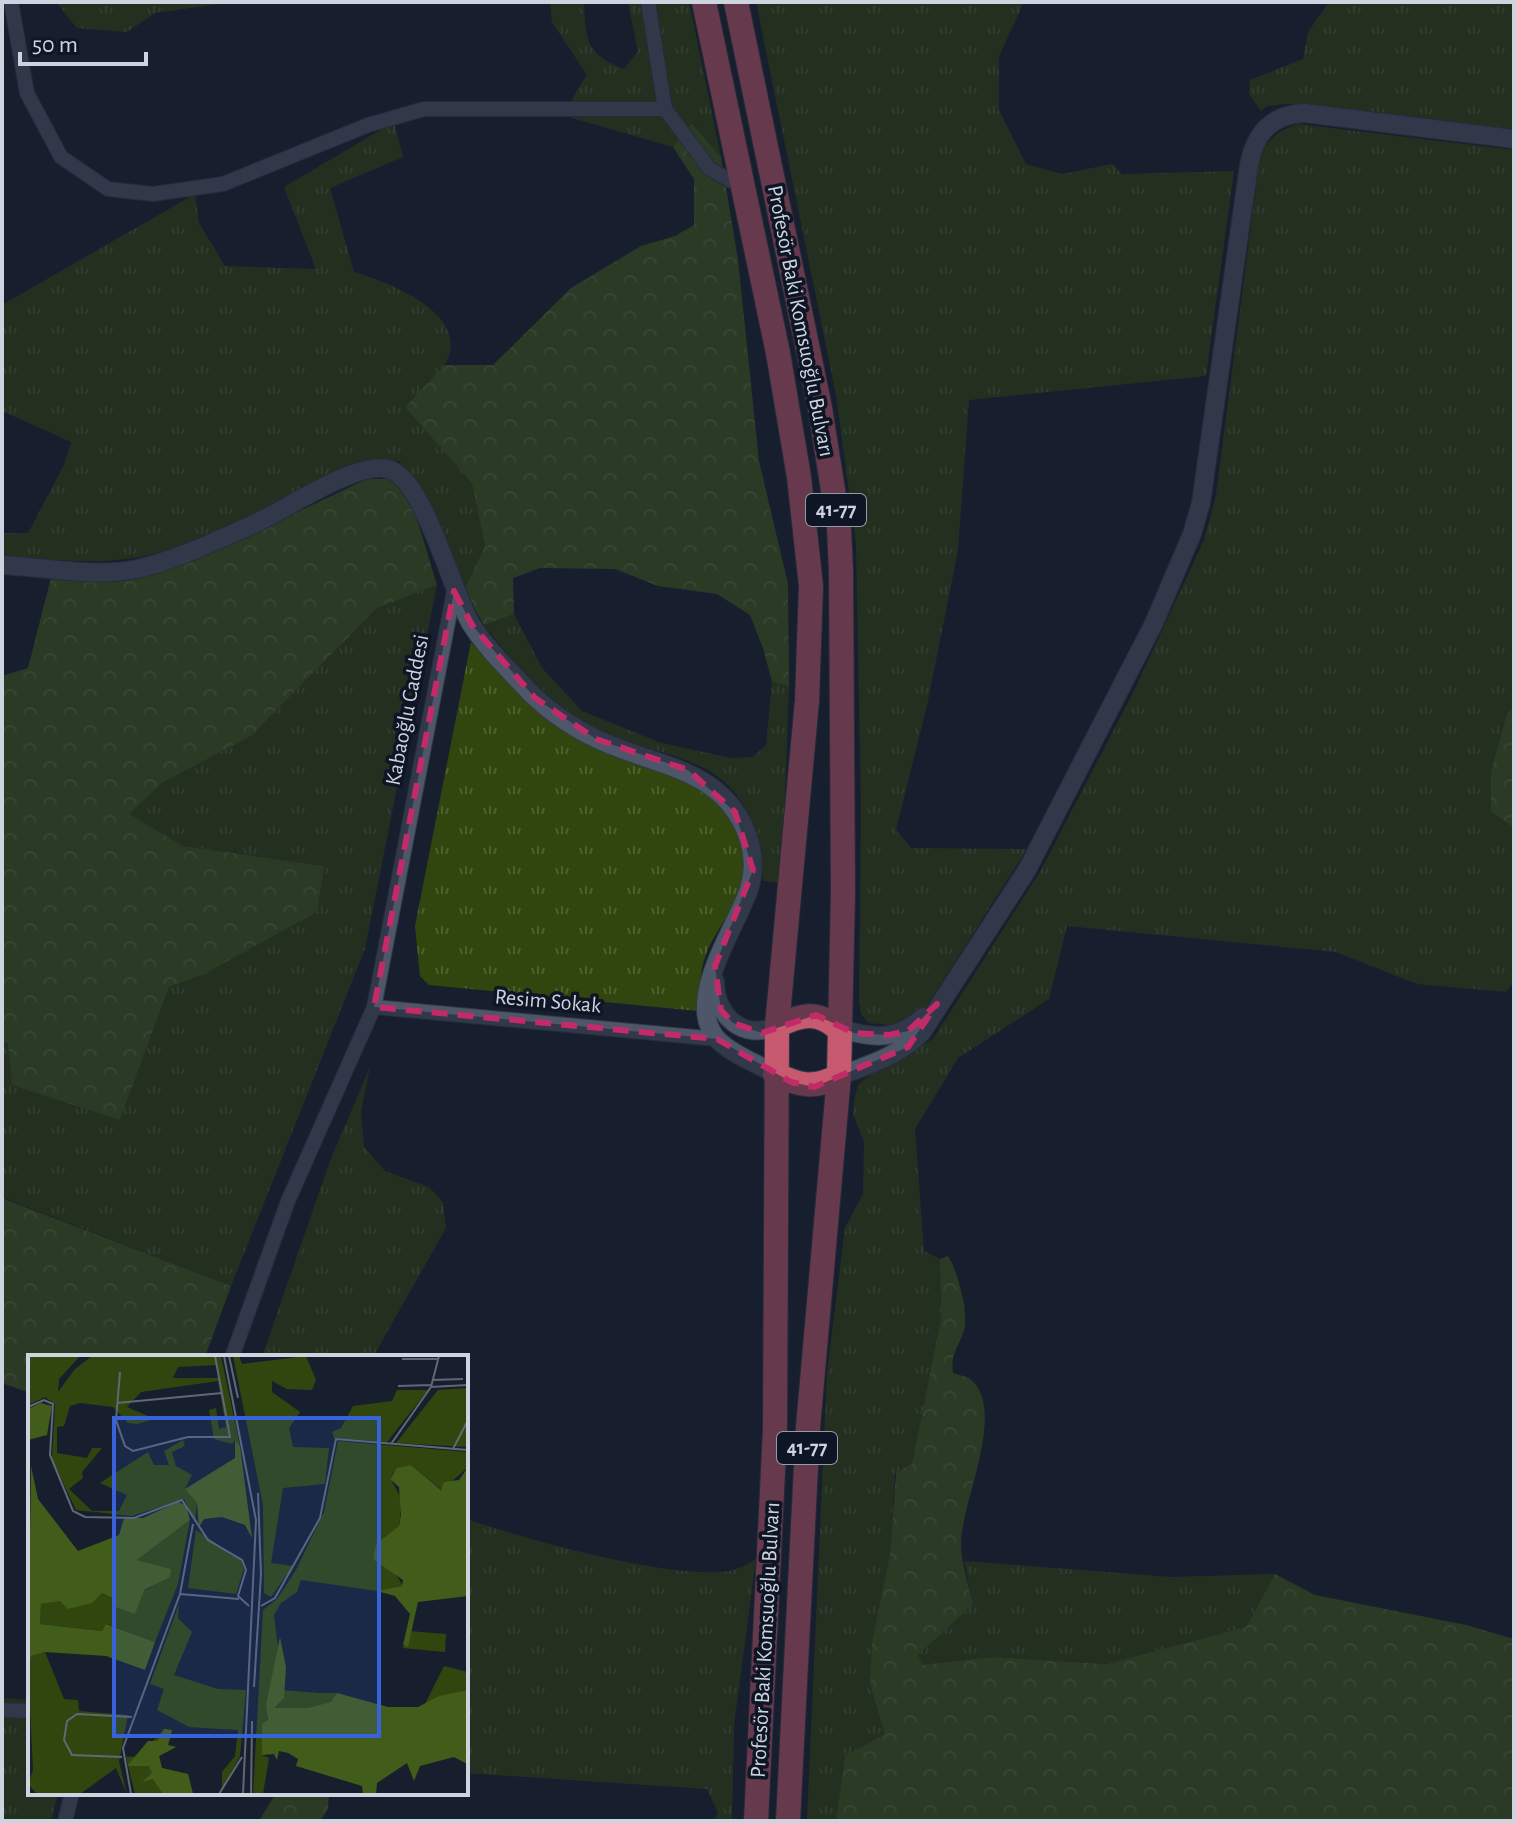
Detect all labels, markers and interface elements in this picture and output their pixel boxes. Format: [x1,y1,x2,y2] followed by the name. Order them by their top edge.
[20,16,146,66] scale bar
[32,33,78,57] text: 50 m
[764,183,838,459] street label: Profesör Baki Komsuoğlu Bulvarı
[806,494,866,526] road number: 41-77
[382,633,432,787] street label: Kabaoğlu Caddesi
[494,985,602,1017] street label: Resim Sokak
[28,1355,468,1795] inset map
[777,1432,837,1464] road number: 41-77
[747,1502,783,1778] street label: Profesör Baki Komsuoğlu Bulvarı

